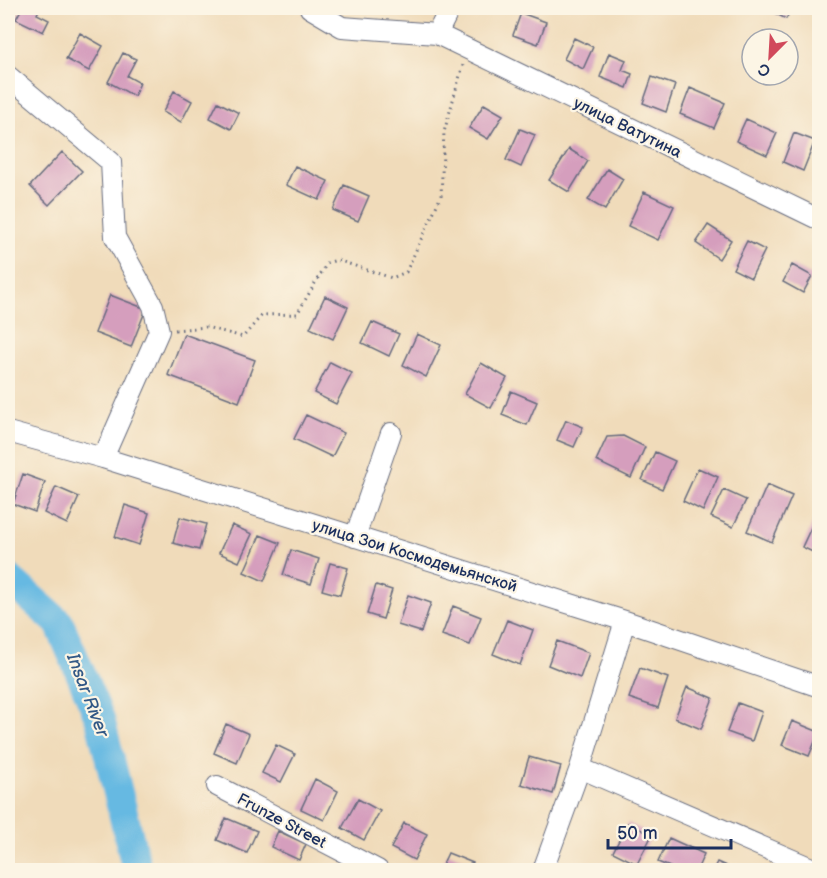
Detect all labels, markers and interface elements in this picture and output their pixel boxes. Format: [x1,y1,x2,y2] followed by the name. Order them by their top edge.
[740,27,800,87] north arrow
[756,58,773,80] text: С
[570,94,685,163] street label: улица Ватутина
[310,516,519,597] street label: улица Зои Космодемьянской
[62,649,114,741] water label: Insar River
[234,790,329,853] street label: Frunze Street
[608,812,731,850] scale bar
[617,823,658,844] text: 50 m

